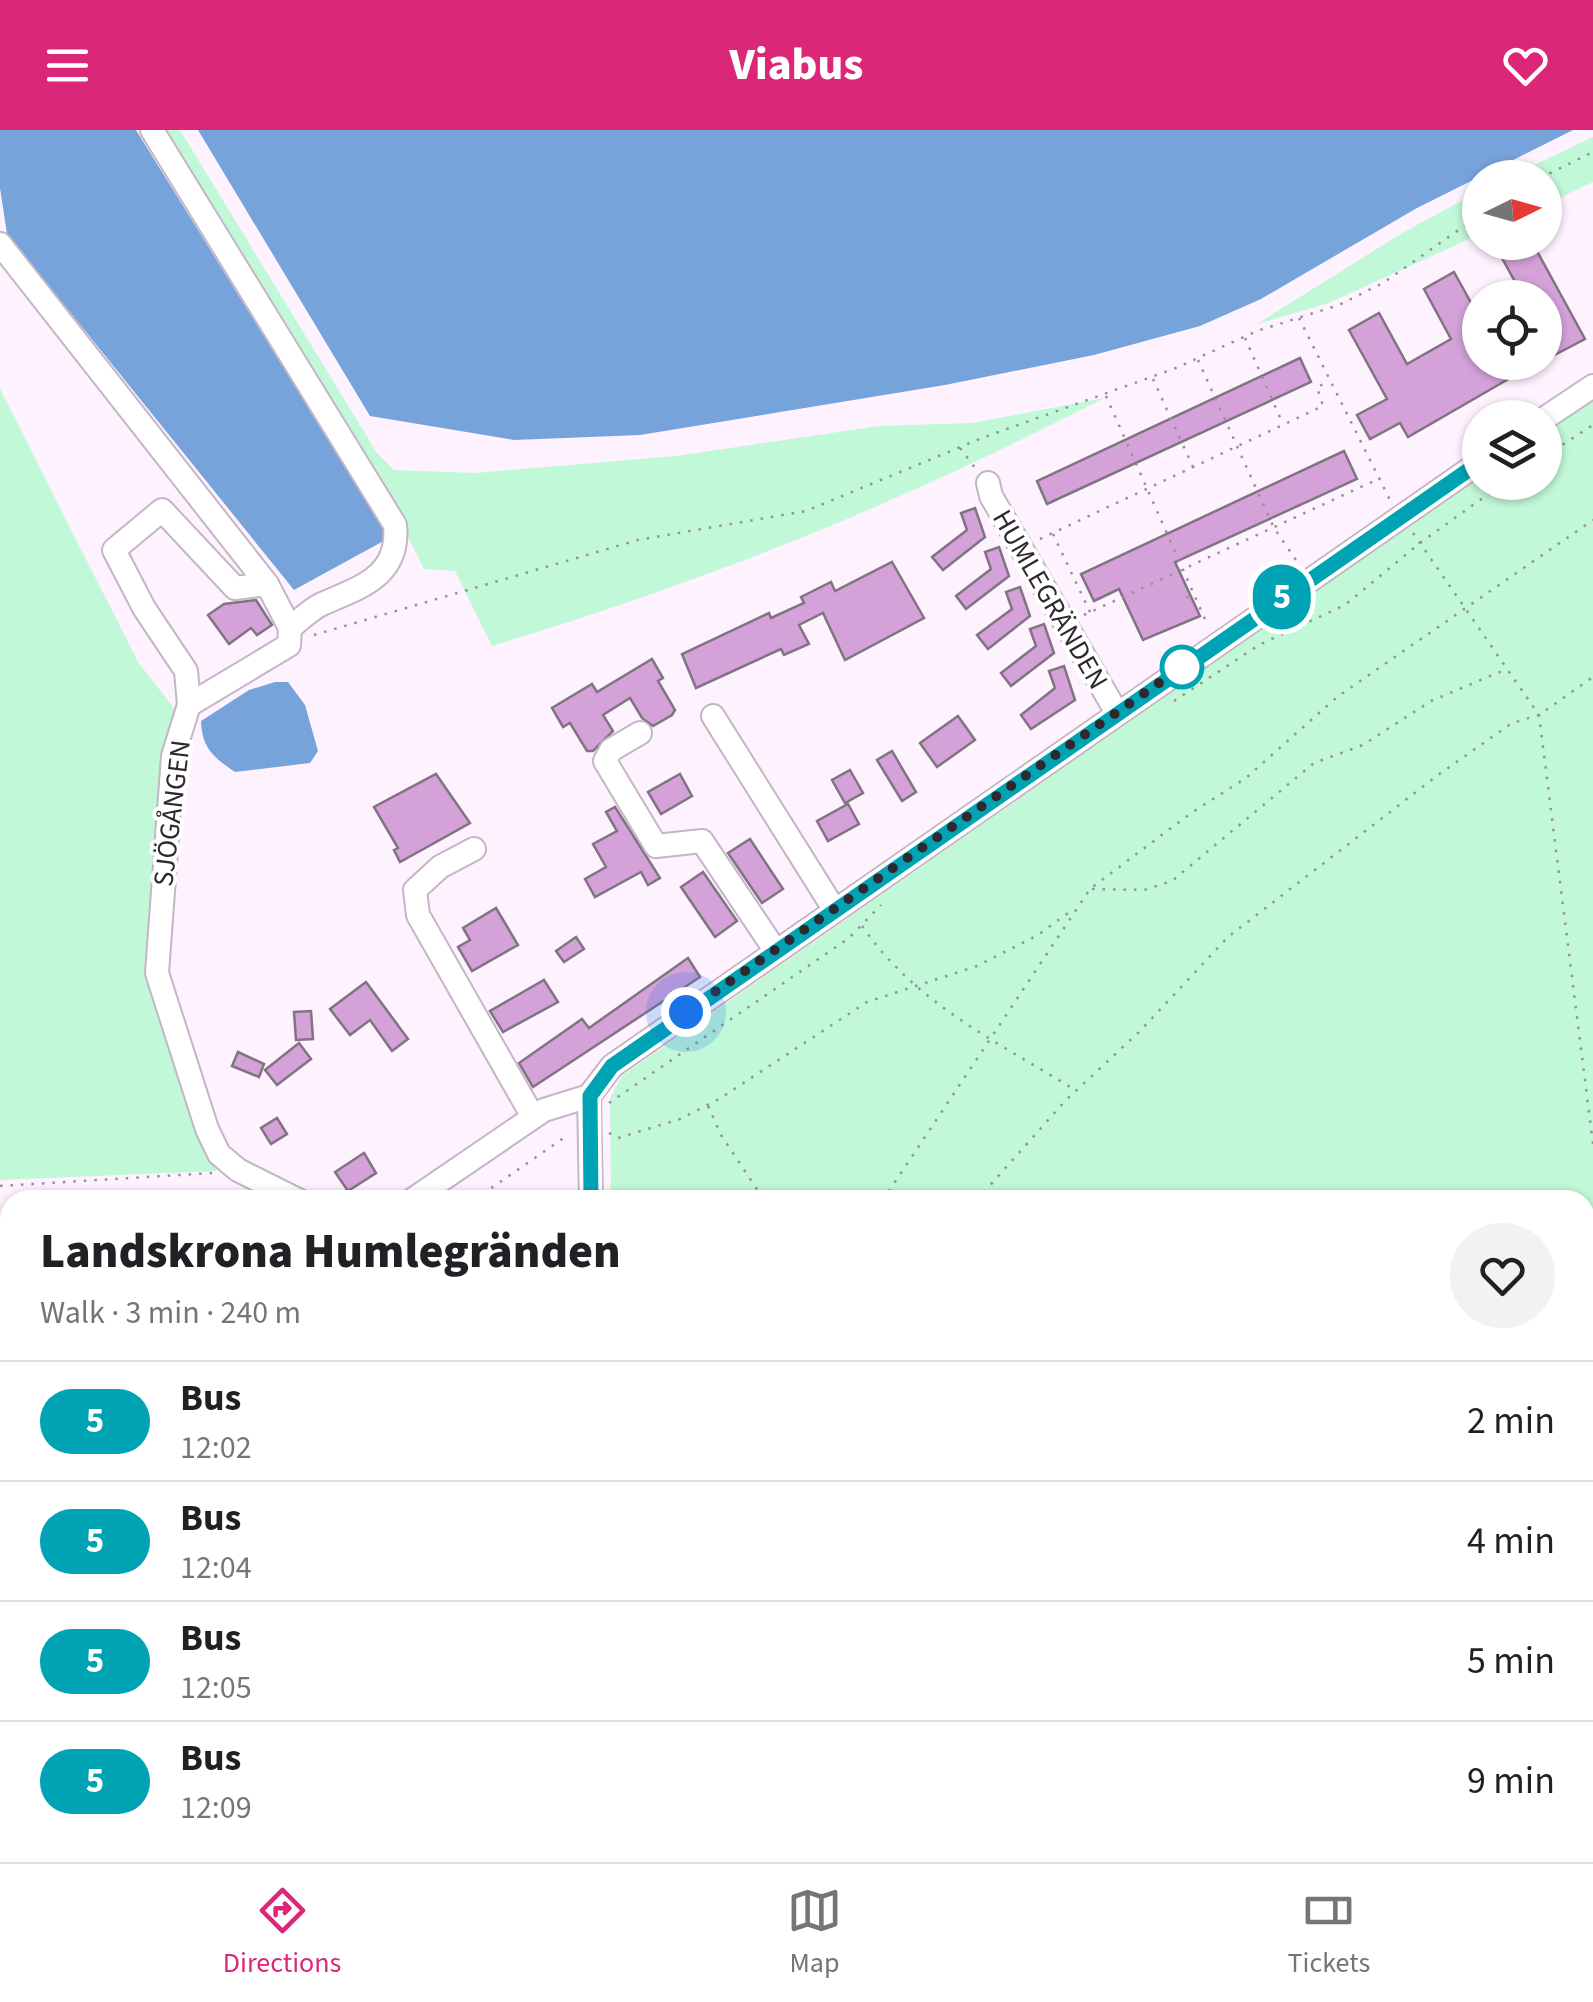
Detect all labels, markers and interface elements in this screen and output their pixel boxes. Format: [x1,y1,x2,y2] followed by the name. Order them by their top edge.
[730,33,863,97] text: Viabus
[40,38,95,93] icon: menu
[1498,38,1553,93] icon: heart
[1462,160,1562,260] north arrow
[1462,160,1562,500] map controls
[1462,280,1562,380] button: locate
[1462,400,1562,500] button: layers
[982,502,1118,697] street label: HUMLEGRÄNDEN
[1250,564,1314,630] line badge: 5
[1273,572,1291,622] text: 5
[1161,646,1203,688] unlabelled marker
[143,738,201,889] street label: SJÖGÅNGEN
[661,987,711,1037] your location
[40,1218,621,1286] text: Landskrona Humlegränden
[1450,1223,1555,1328] button: heart
[40,1290,301,1336] text: Walk · 3 min · 240 m
[180,1371,241,1425] text: Bus
[1467,1394,1555,1448] text: 2 min
[86,1396,104,1446] text: 5
[180,1425,252,1471] text: 12:02
[180,1491,241,1545] text: Bus
[1467,1514,1555,1568] text: 4 min
[86,1516,104,1566] text: 5
[180,1545,252,1591] text: 12:04
[180,1611,241,1665] text: Bus
[1467,1634,1555,1688] text: 5 min
[86,1636,104,1686] text: 5
[180,1665,252,1711] text: 12:05
[180,1731,241,1785] text: Bus
[1467,1754,1555,1808] text: 9 min
[86,1756,104,1806] text: 5
[180,1785,252,1831] text: 12:09
[223,1883,341,1983] tab: Directions
[787,1883,842,1983] tab: Map
[1288,1883,1370,1983] tab: Tickets

